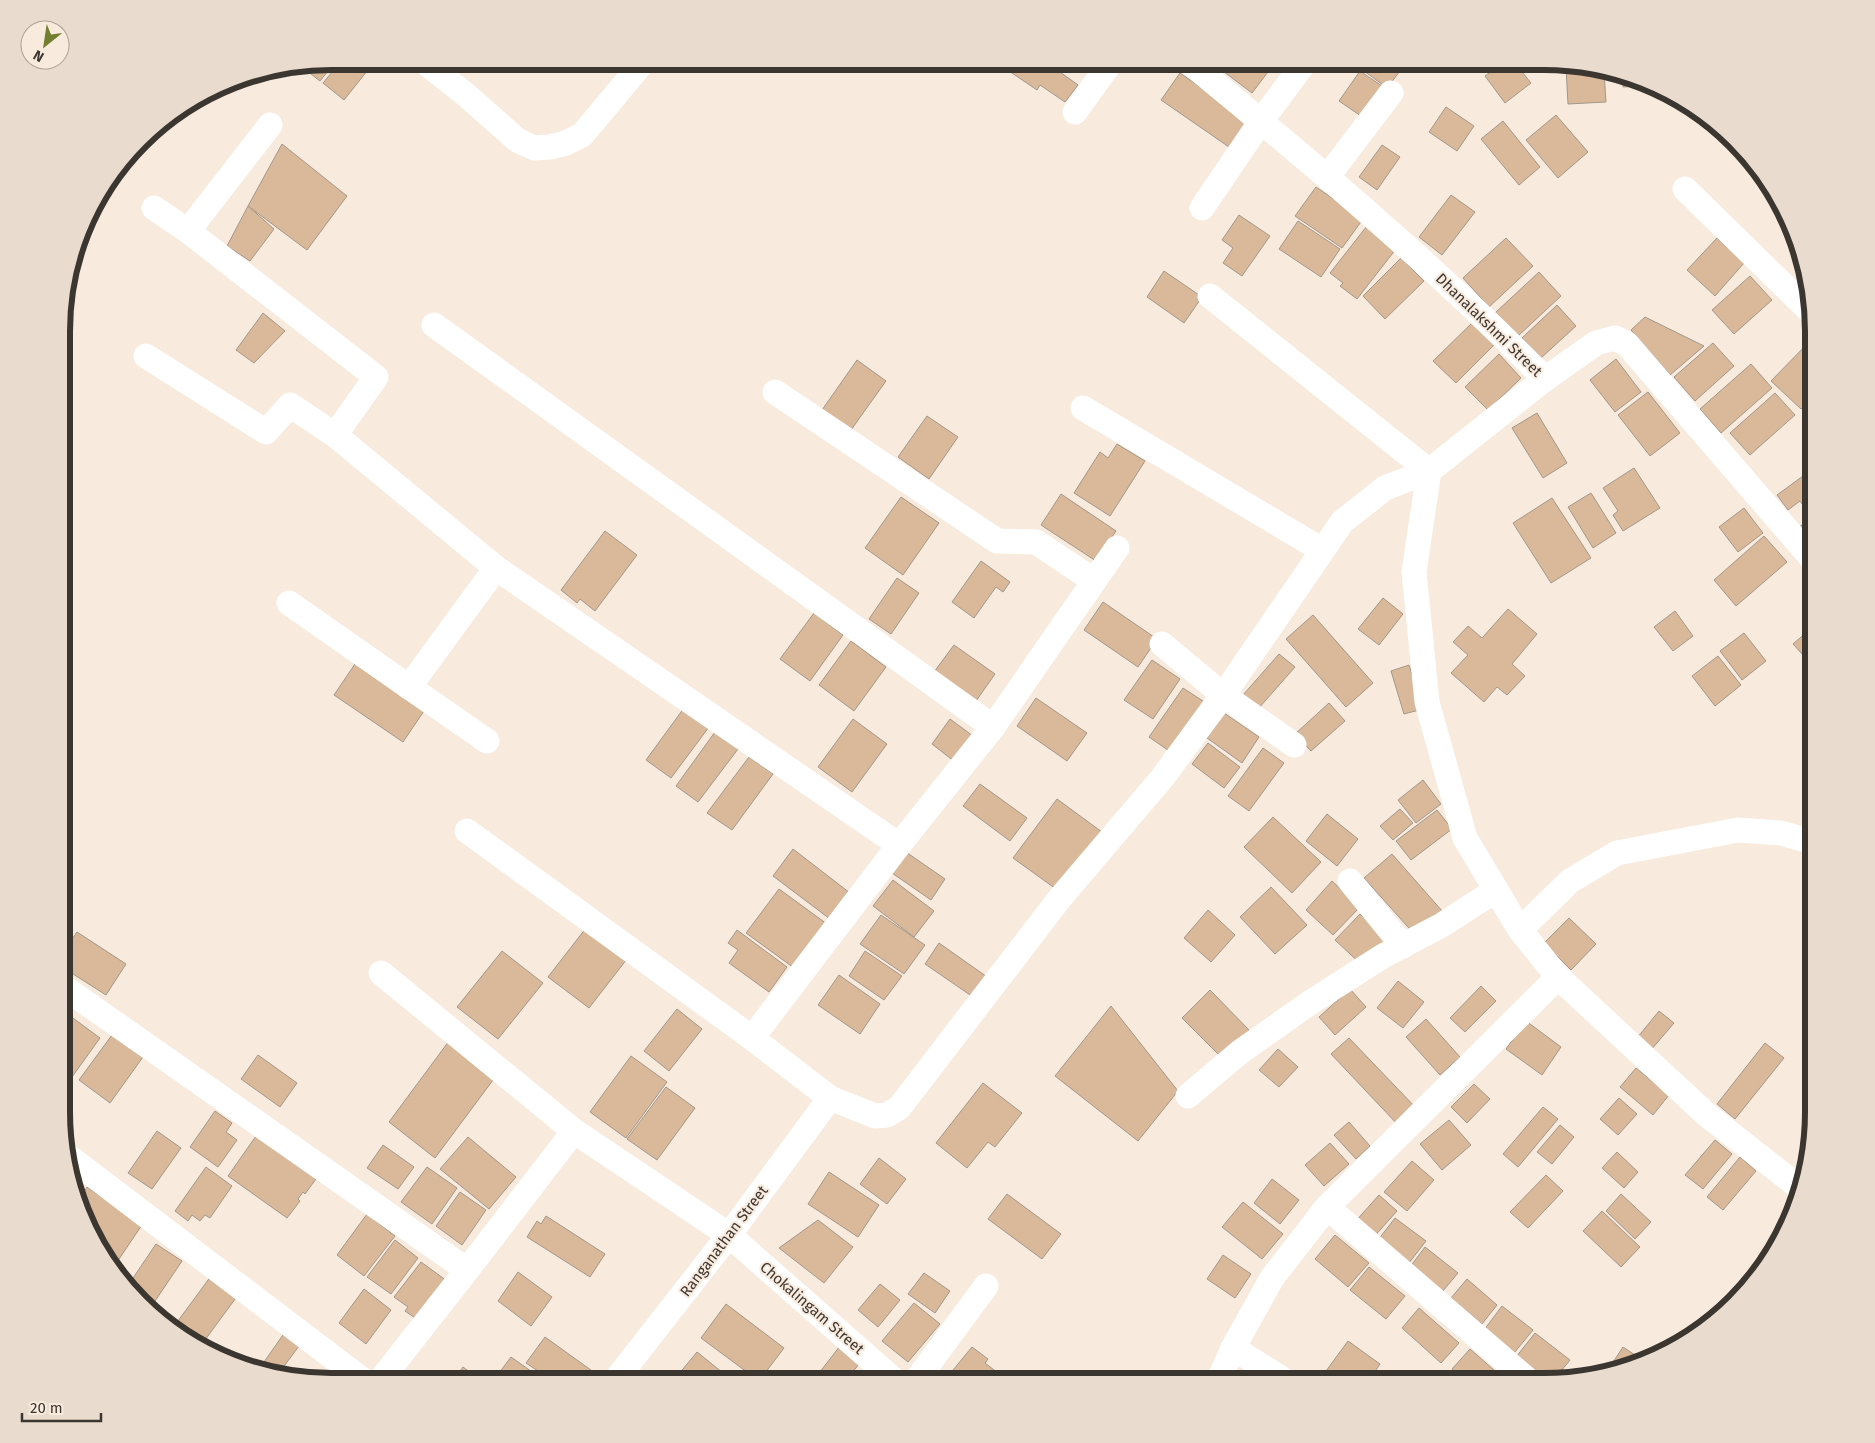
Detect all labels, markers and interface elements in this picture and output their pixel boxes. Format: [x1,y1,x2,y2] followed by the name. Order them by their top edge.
[20,20,70,70] north arrow
[30,46,47,66] text: N
[1432,270,1546,381] street label: Dhanalakshmi Street
[676,1181,772,1300] street label: Ranganathan Street
[756,1258,868,1358] street label: Chokalingam Street
[22,1390,101,1422] scale bar
[30,1399,63,1417] text: 20 m

